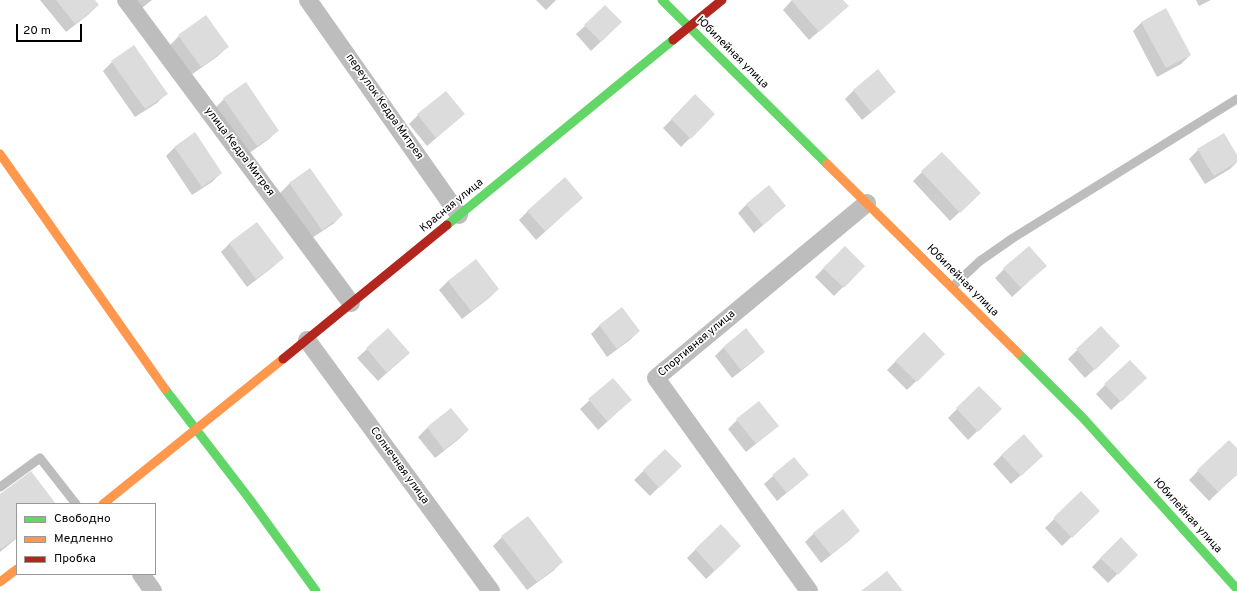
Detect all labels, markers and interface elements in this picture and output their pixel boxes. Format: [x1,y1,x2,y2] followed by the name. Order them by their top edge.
[693,14,771,92] street label: Юбилейная улица
[18,16,84,42] scale bar
[23,23,51,39] text: 20 m
[342,52,426,162] street label: переулок Кедра Митрея
[201,105,277,199] street label: улица Кедра Митрея
[418,176,486,236] street label: Красная улица
[923,242,1001,320] street label: Юбилейная улица
[656,308,738,380] street label: Спортивная улица
[367,425,431,507] street label: Солнечная улица
[1150,476,1224,556] street label: Юбилейная улица
[16,503,156,575] legend
[54,511,111,527] text: Свободно
[54,531,113,547] text: Медленно
[54,551,96,567] text: Пробка

